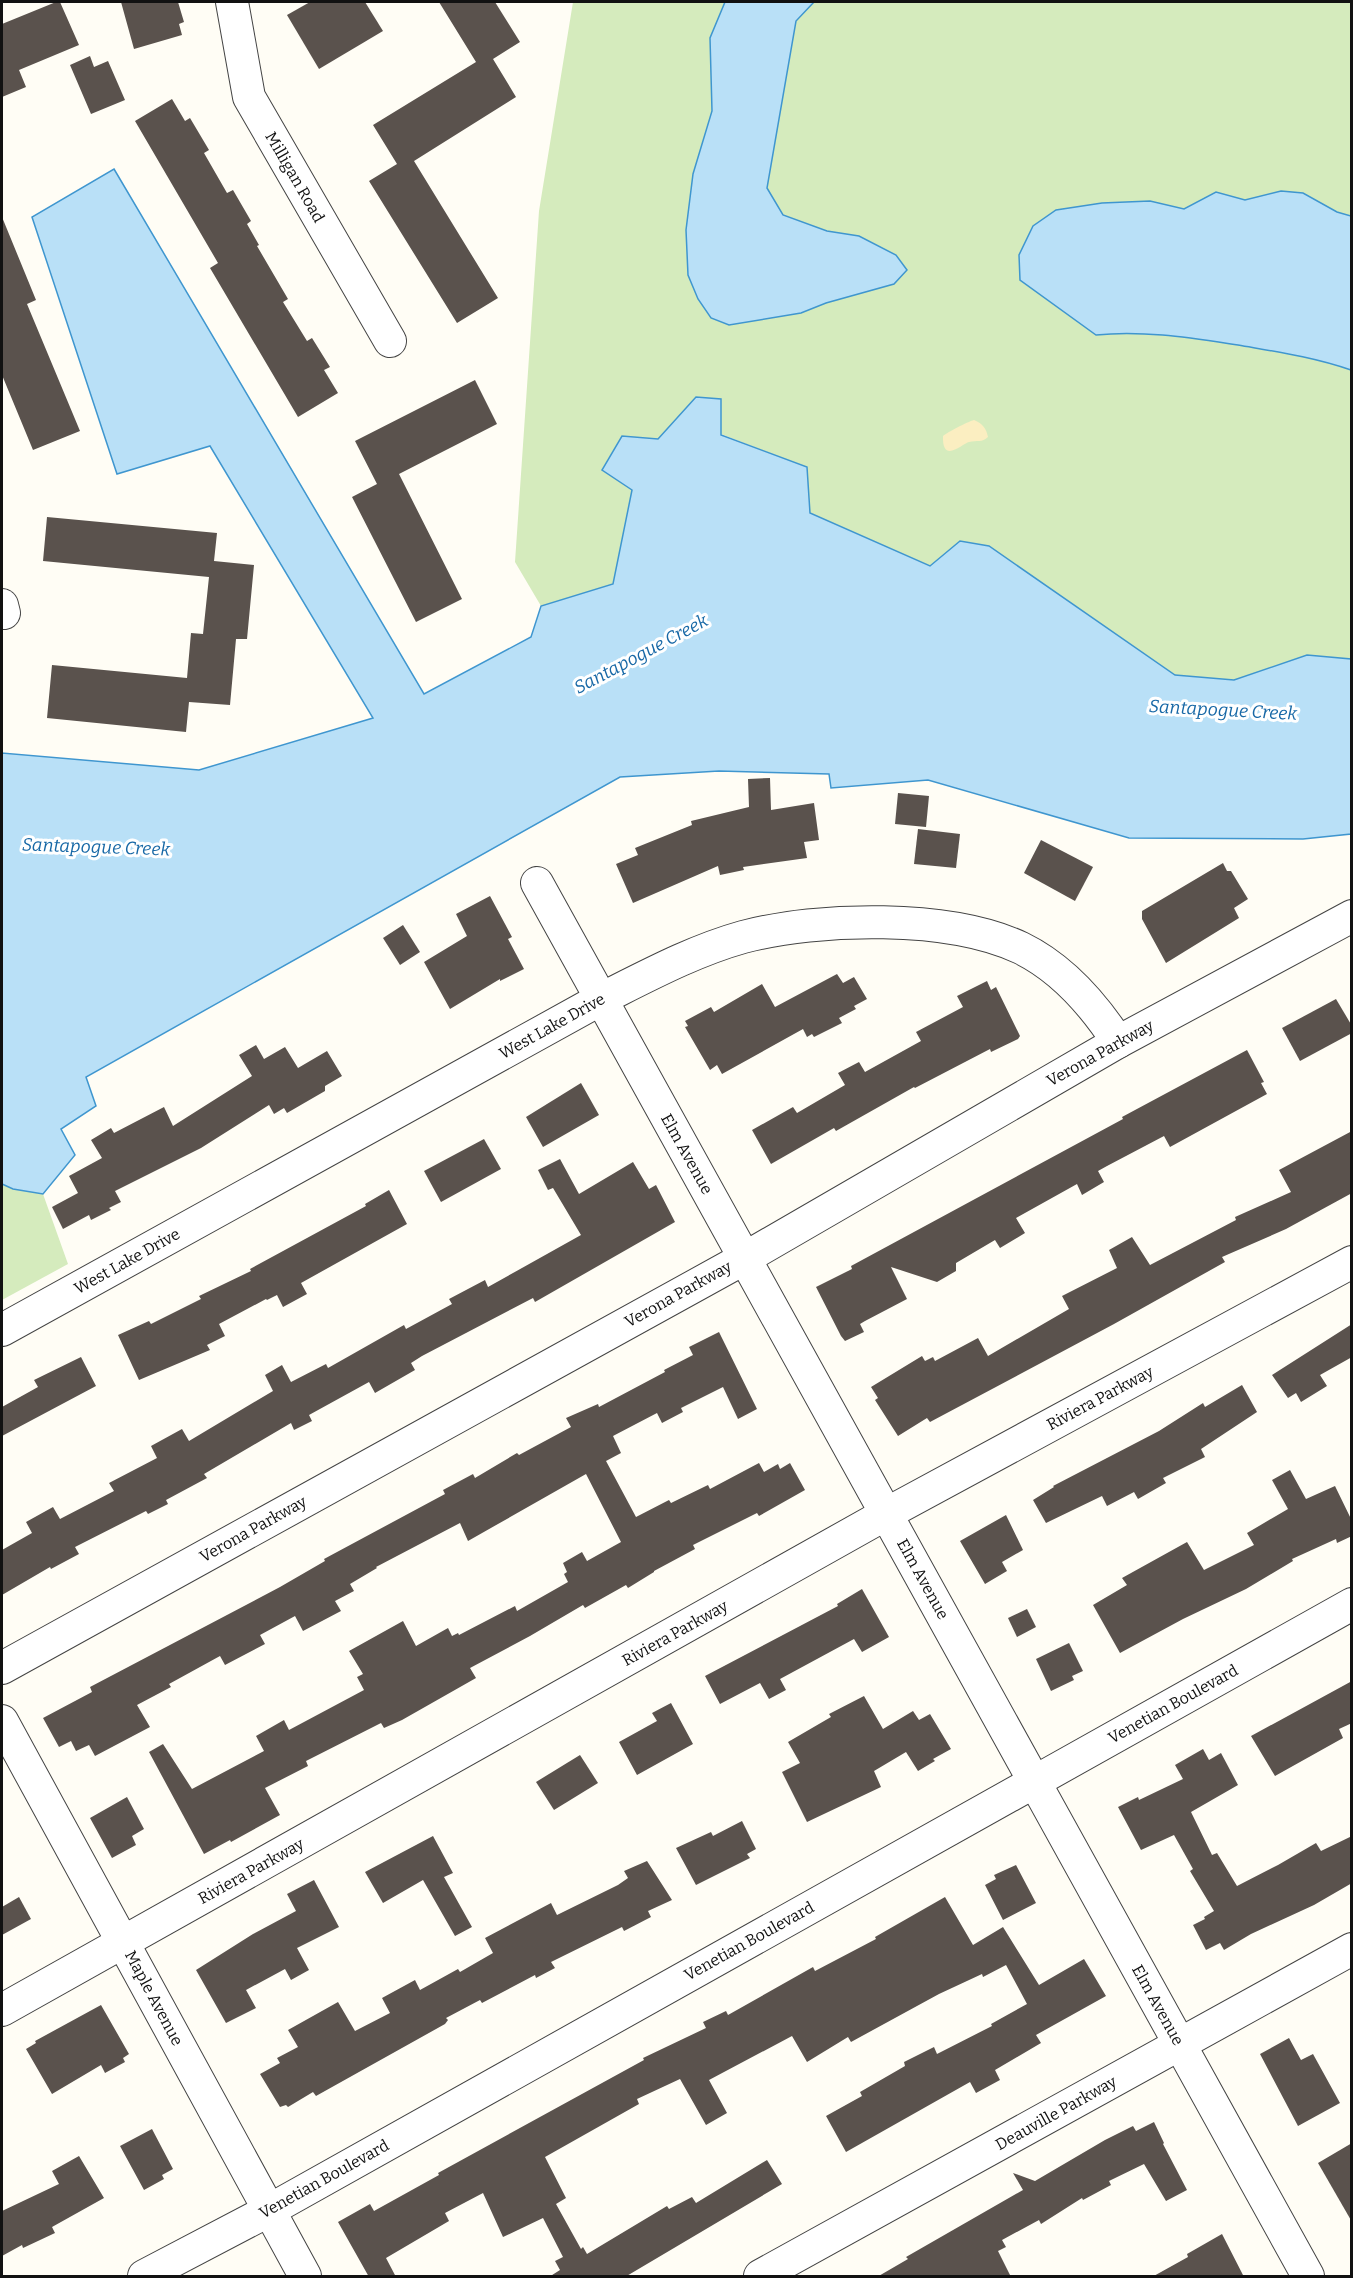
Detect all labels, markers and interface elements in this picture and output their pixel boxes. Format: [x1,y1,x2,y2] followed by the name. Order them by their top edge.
[261,128,329,226] street label: Milligan Road
[570,609,712,699] water label: Santapogue Creek
[1148,695,1298,725] water label: Santapogue Creek
[21,833,171,861] water label: Santapogue Creek
[496,989,608,1063] street label: West Lake Drive
[1043,1015,1157,1090] street label: Verona Parkway
[657,1110,717,1198] street label: Elm Avenue
[71,1224,183,1298] street label: West Lake Drive
[621,1256,735,1331] street label: Verona Parkway
[1043,1362,1157,1434] street label: Riviera Parkway
[196,1491,310,1566] street label: Verona Parkway
[893,1535,953,1623] street label: Elm Avenue
[619,1596,732,1670] street label: Riviera Parkway
[1105,1660,1242,1748] street label: Venetian Boulevard
[195,1834,308,1908] street label: Riviera Parkway
[681,1897,818,1985] street label: Venetian Boulevard
[121,1947,187,2049] street label: Maple Avenue
[1128,1961,1188,2049] street label: Elm Avenue
[992,2072,1120,2154] street label: Deauville Parkway
[256,2135,393,2223] street label: Venetian Boulevard

